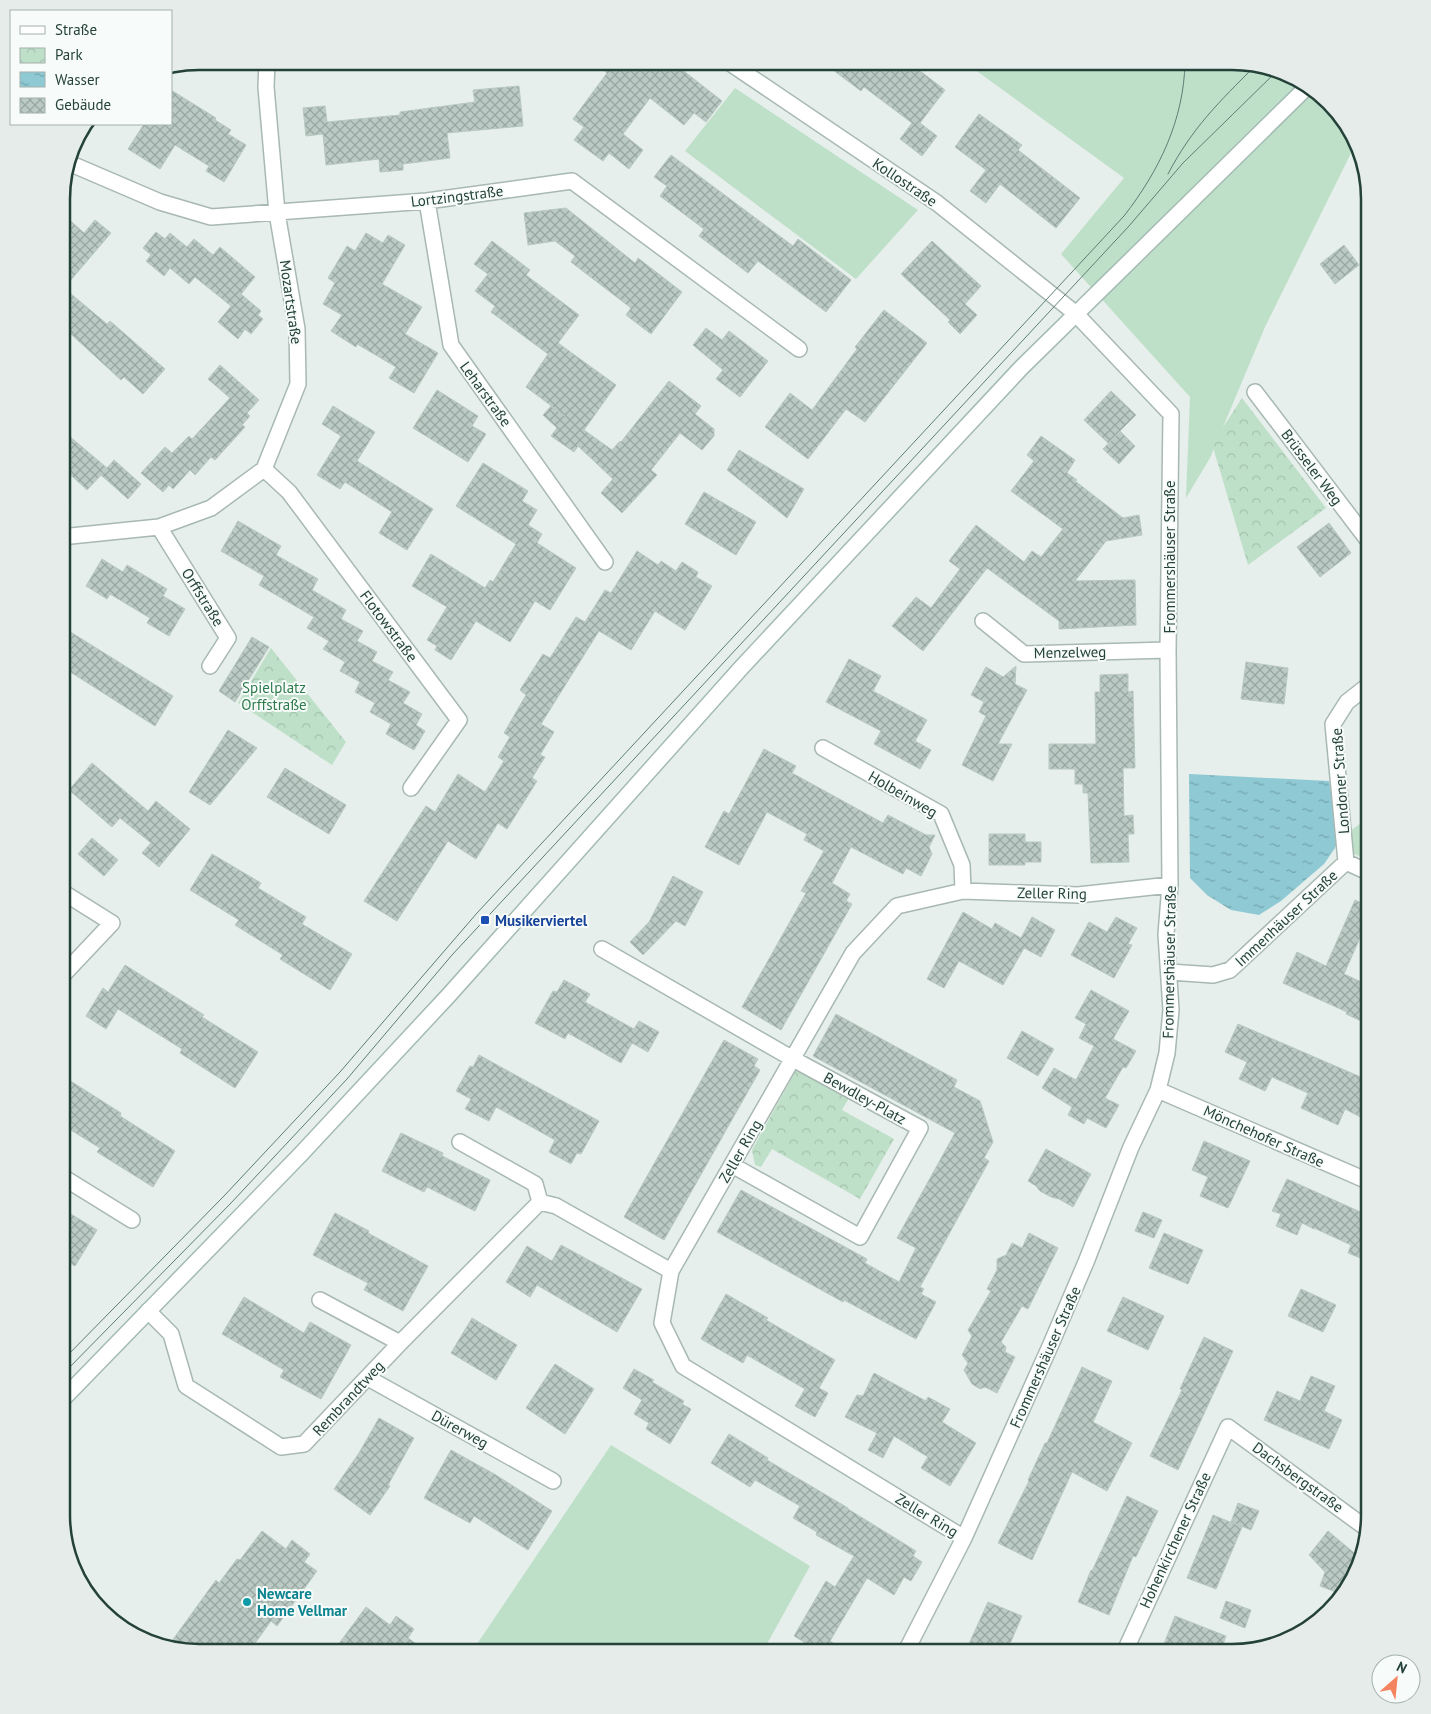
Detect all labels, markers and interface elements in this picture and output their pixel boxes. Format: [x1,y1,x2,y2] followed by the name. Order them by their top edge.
[10,10,172,125] legend
[55,20,97,39] text: Straße
[55,45,83,64] text: Park
[55,70,100,89] text: Wasser
[55,95,111,114] text: Gebäude
[869,154,941,210] street label: Kollostraße
[410,181,504,211] street label: Lortzingstraße
[276,259,306,345] street label: Mozartstraße
[456,358,516,430] street label: Leharstraße
[1277,425,1347,509] street label: Brüsseler Weg
[1160,480,1179,634] street label: Frommershäuser Straße
[178,564,228,630] street label: Orffstraße
[356,587,422,665] street label: Flotowstraße
[1034,642,1106,662] street label: Menzelweg
[241,678,307,714] park label: Spielplatz Orffstraße
[1327,727,1353,835] street label: Londoner Straße
[865,767,941,821] street label: Holbeinweg
[1231,866,1341,970] street label: Immenhäuser Straße
[1017,883,1087,903] street label: Zeller Ring
[1158,885,1180,1039] street label: Frommershäuser Straße
[495,911,588,930] place label: Musikerviertel
[479,914,491,926] marker: Musikerviertel
[820,1068,910,1128] street label: Bewdley-Platz
[1201,1101,1327,1171] street label: Mönchehofer Straße
[714,1116,766,1186] street label: Zeller Ring
[1005,1283,1085,1431] street label: Frommershäuser Straße
[308,1356,388,1440] street label: Rembrandtweg
[428,1406,492,1452] street label: Dürerweg
[1249,1438,1347,1516] street label: Dachsbergstraße
[1135,1469,1215,1611] street label: Hohenkirchener Straße
[892,1489,962,1541] street label: Zeller Ring
[257,1584,348,1620] place label: Newcare Home Vellmar
[241,1596,253,1608] marker: Newcare Home Vellmar
[1371,1654,1421,1704] north arrow
[1394,1657,1410,1678] text: N

